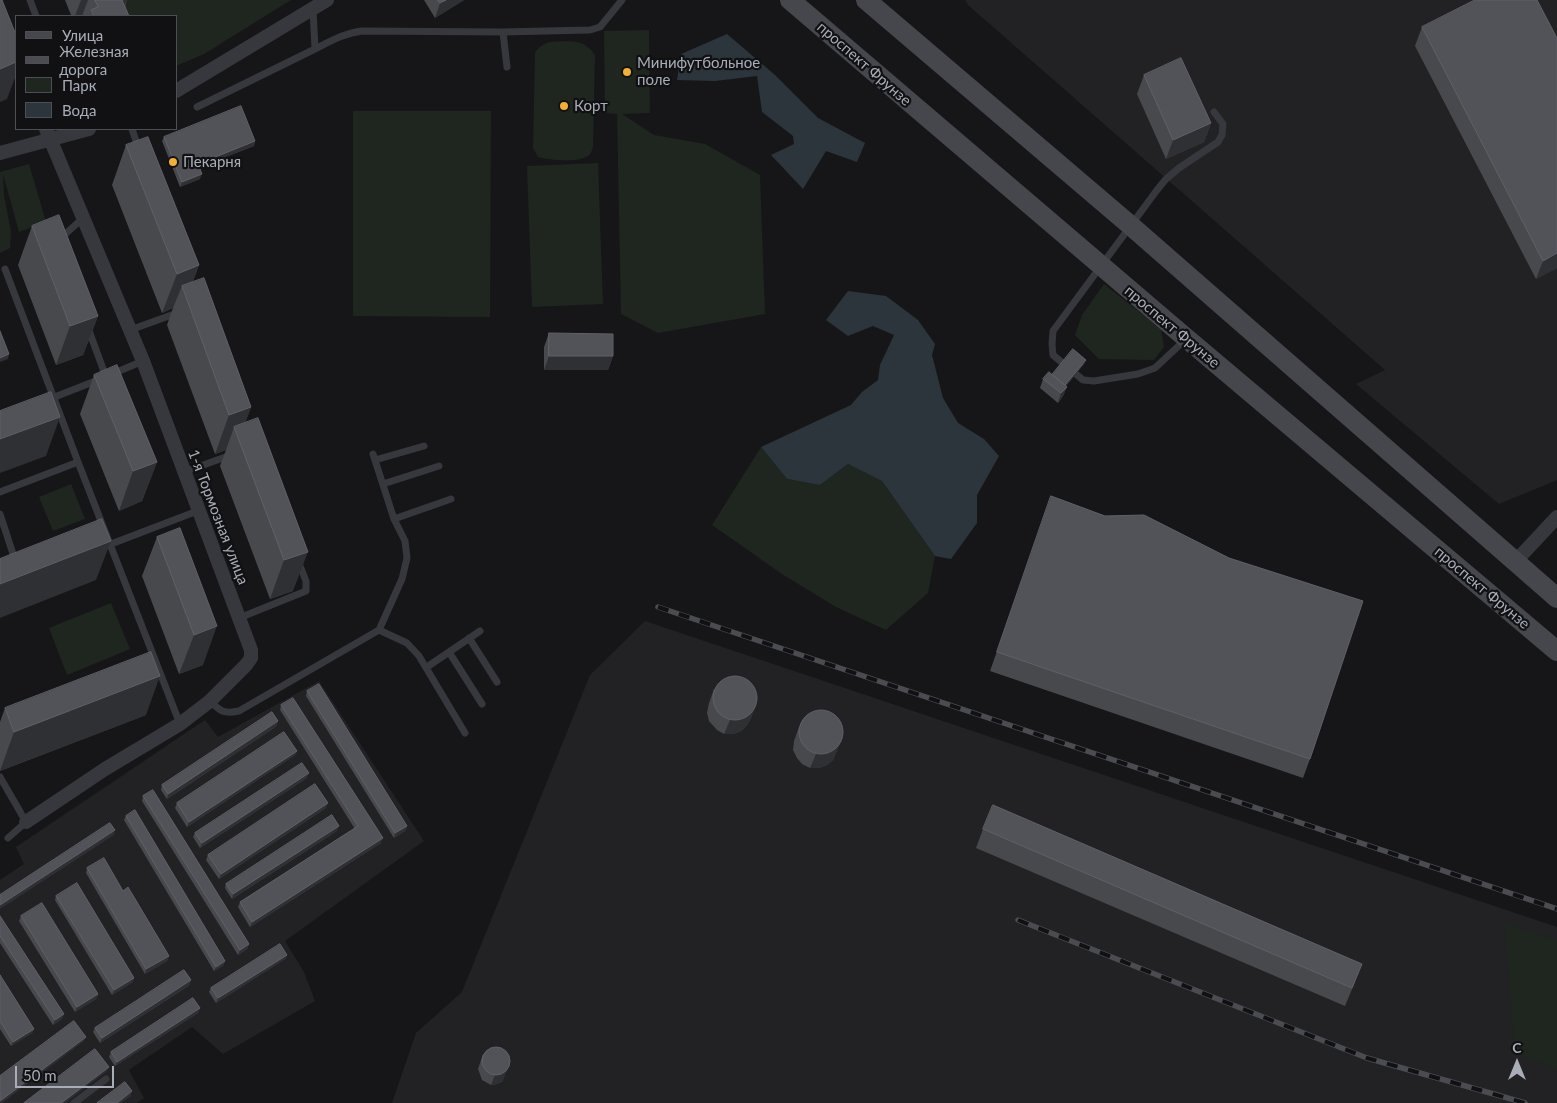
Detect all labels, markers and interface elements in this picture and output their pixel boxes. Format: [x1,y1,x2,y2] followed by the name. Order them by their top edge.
[15,15,178,130] legend
[813,18,915,110] street label: проспект Фрунзе
[62,26,103,44] text: Улица
[59,42,129,78] text: Железная дорога
[637,54,760,89] place label: Минифутбольное поле
[621,66,633,78] marker: Минифутбольное поле
[62,76,96,94] text: Парк
[574,97,608,115] place label: Корт
[558,100,570,112] marker: Корт
[62,101,97,119] text: Вода
[183,153,241,171] place label: Пекарня
[167,156,179,168] marker: Пекарня
[1121,282,1223,372] street label: проспект Фрунзе
[184,447,252,587] street label: 1-я Тормозная улица
[1431,543,1533,633] street label: проспект Фрунзе
[1492,1038,1542,1088] north arrow
[1512,1039,1522,1056] text: С
[18,1056,116,1088] scale bar
[23,1066,57,1084] text: 50 m

